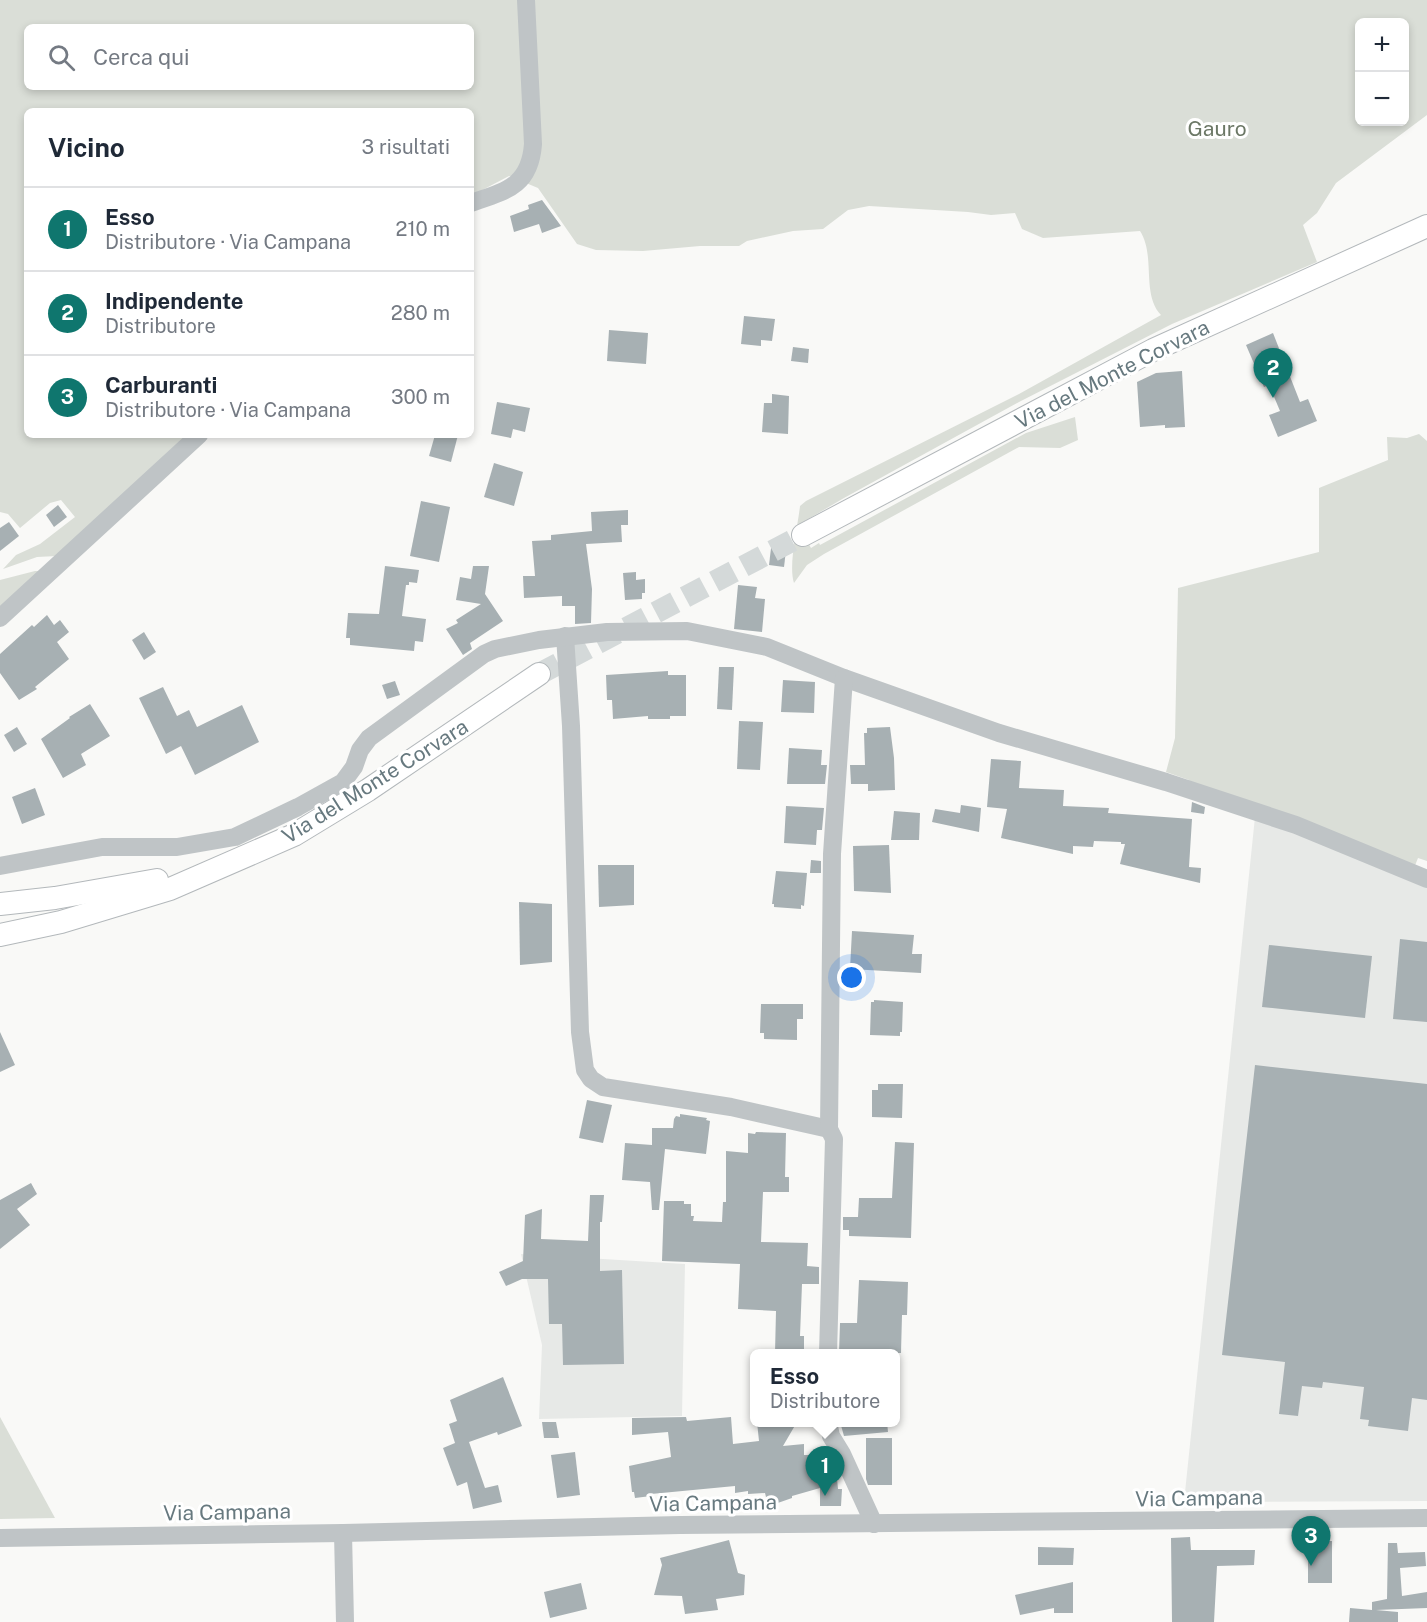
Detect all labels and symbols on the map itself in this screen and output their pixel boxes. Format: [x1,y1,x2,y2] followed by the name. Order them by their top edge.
[1187,116,1247,141] park label: Gauro
[1011,314,1213,434] street label: Via del Monte Corvara
[1254,348,1292,398] pin: 2
[277,714,473,848] street label: Via del Monte Corvara
[837,963,866,992] your location
[806,1446,844,1496] pin: 1
[1135,1484,1263,1512] street label: Via Campana
[649,1489,777,1517] street label: Via Campana
[163,1498,291,1526] street label: Via Campana
[1292,1516,1330,1566] pin: 3

